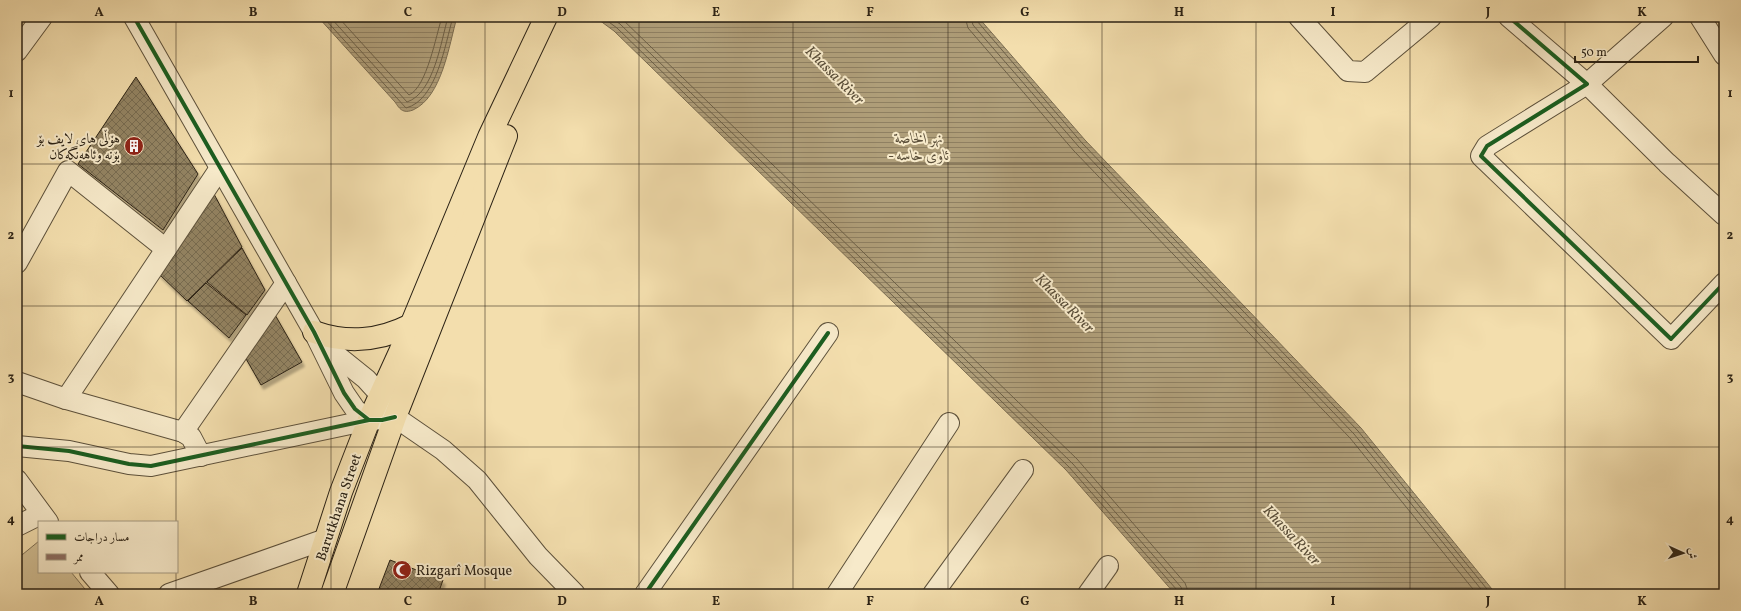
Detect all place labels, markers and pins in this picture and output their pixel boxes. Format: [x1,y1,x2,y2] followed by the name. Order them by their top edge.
[35,129,120,165] place label: هۆڵی های لایف بۆ بۆنە وئاهەنگەکان
[123,135,145,157] building icon: هۆڵی های لایف بۆ بۆنە وئاهەنگەکان
[391,559,413,581] mosque icon: Rizgarî Mosque
[416,562,513,581] place label: Rizgarî Mosque

